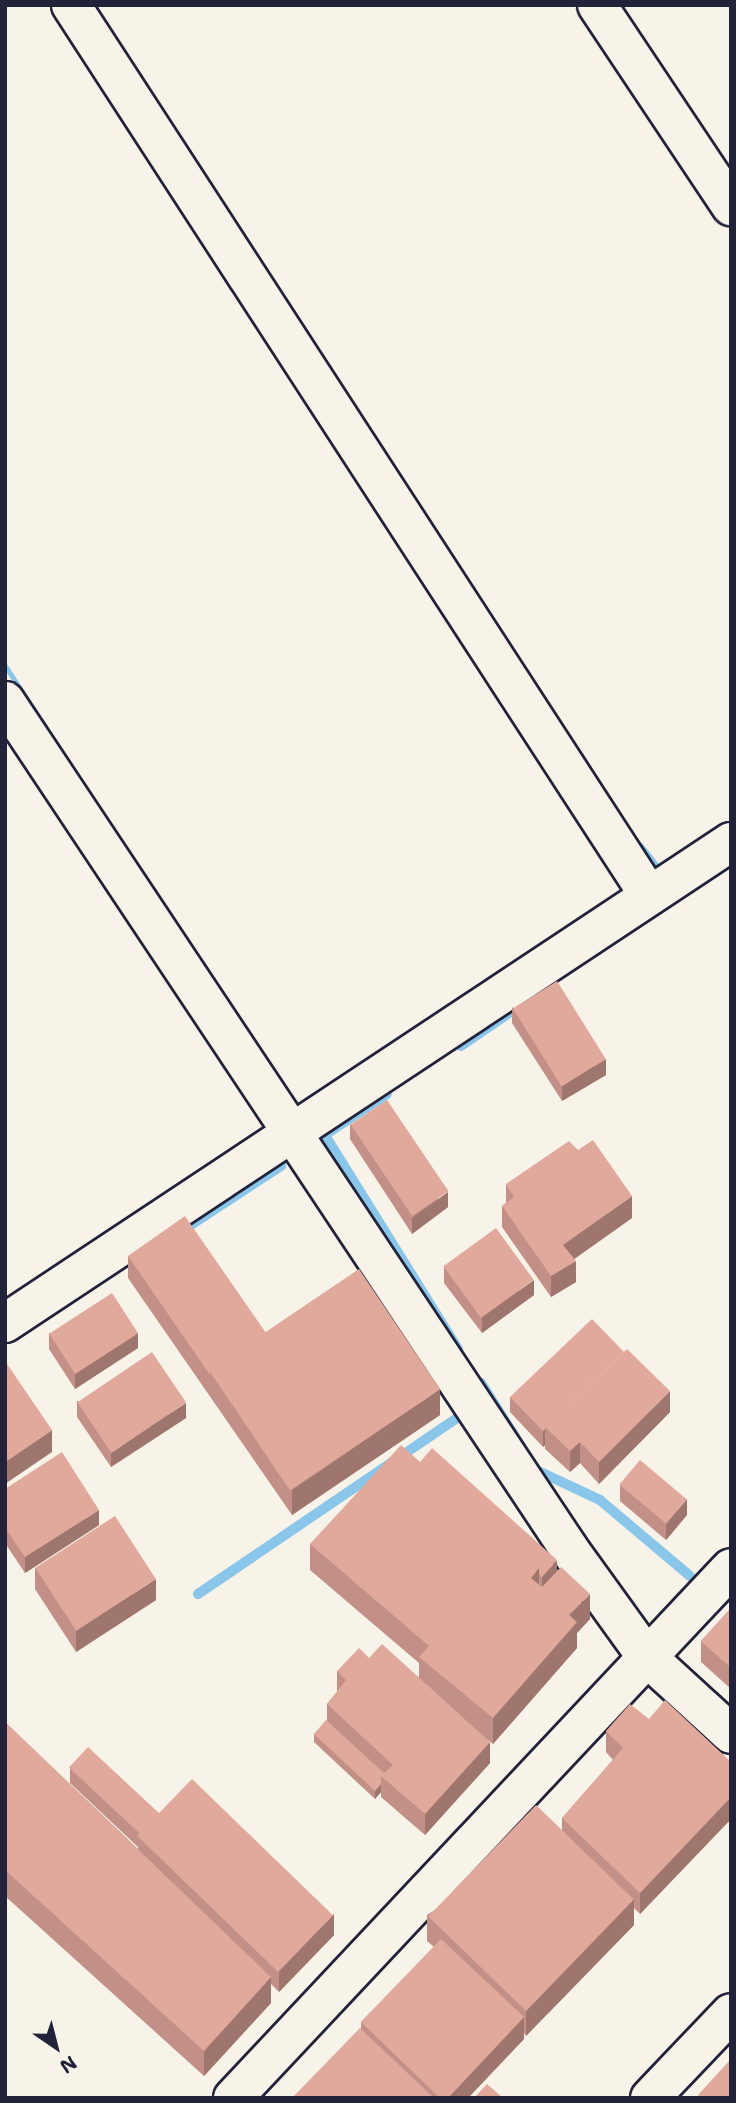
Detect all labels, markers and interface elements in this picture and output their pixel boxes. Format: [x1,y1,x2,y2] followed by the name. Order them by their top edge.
[21,2012,91,2082] north arrow
[55,2050,82,2079] text: N

